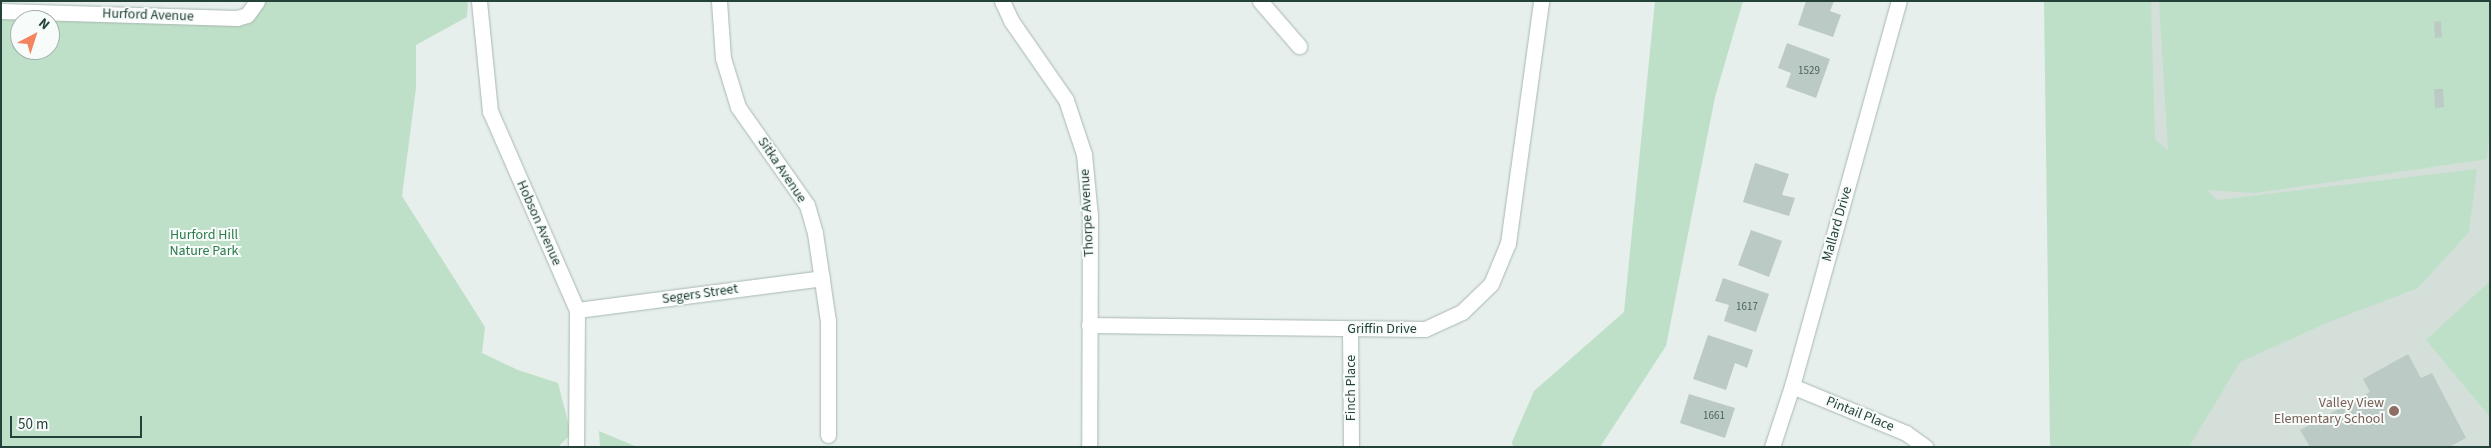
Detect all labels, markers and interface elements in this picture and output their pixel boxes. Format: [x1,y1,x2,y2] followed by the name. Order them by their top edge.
[102,5,194,25] street label: Hurford Avenue
[10,10,60,60] north arrow
[34,14,54,35] text: N
[1798,64,1820,78] house number: 1529
[754,134,810,206] street label: Sitka Avenue
[1076,169,1098,257] street label: Thorpe Avenue
[513,178,565,268] street label: Hobson Avenue
[1818,185,1856,263] street label: Mallard Drive
[170,227,238,260] park label: Hurford Hill Nature Park
[661,280,739,308] street label: Segers Street
[1736,300,1758,314] house number: 1617
[1347,321,1417,337] street label: Griffin Drive
[1343,355,1359,421] street label: Finch Place
[1824,393,1896,435] street label: Pintail Place
[2274,395,2384,428] place label: Valley View Elementary School
[2388,405,2400,417] marker: Valley View Elementary School
[12,406,145,438] scale bar
[1703,409,1725,423] house number: 1661
[18,414,48,435] text: 50 m

